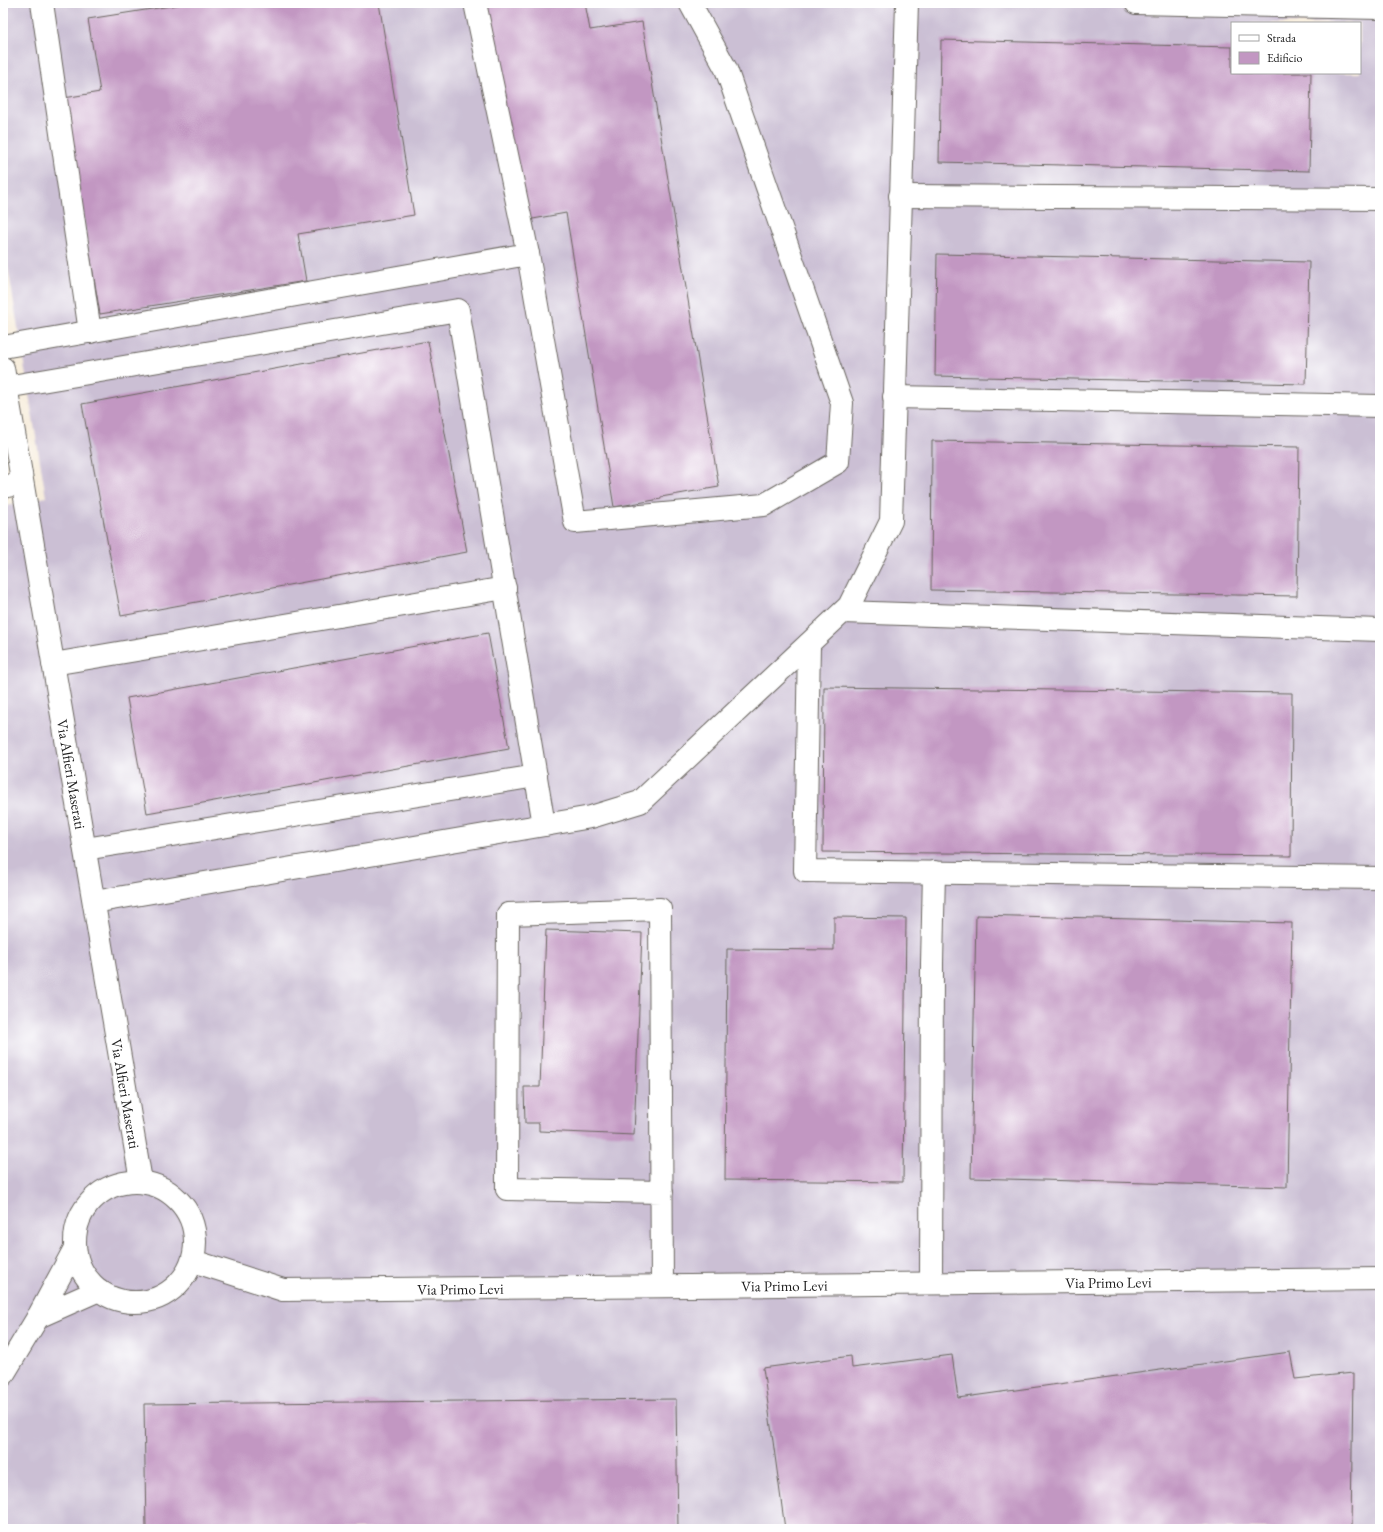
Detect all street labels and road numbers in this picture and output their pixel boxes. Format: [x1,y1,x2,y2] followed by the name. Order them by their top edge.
[53,718,91,831] street label: Via Alfieri Maserati
[107,1037,145,1150] street label: Via Alfieri Maserati
[1065,1272,1152,1292] street label: Via Primo Levi
[741,1275,828,1295] street label: Via Primo Levi
[417,1278,504,1298] street label: Via Primo Levi

